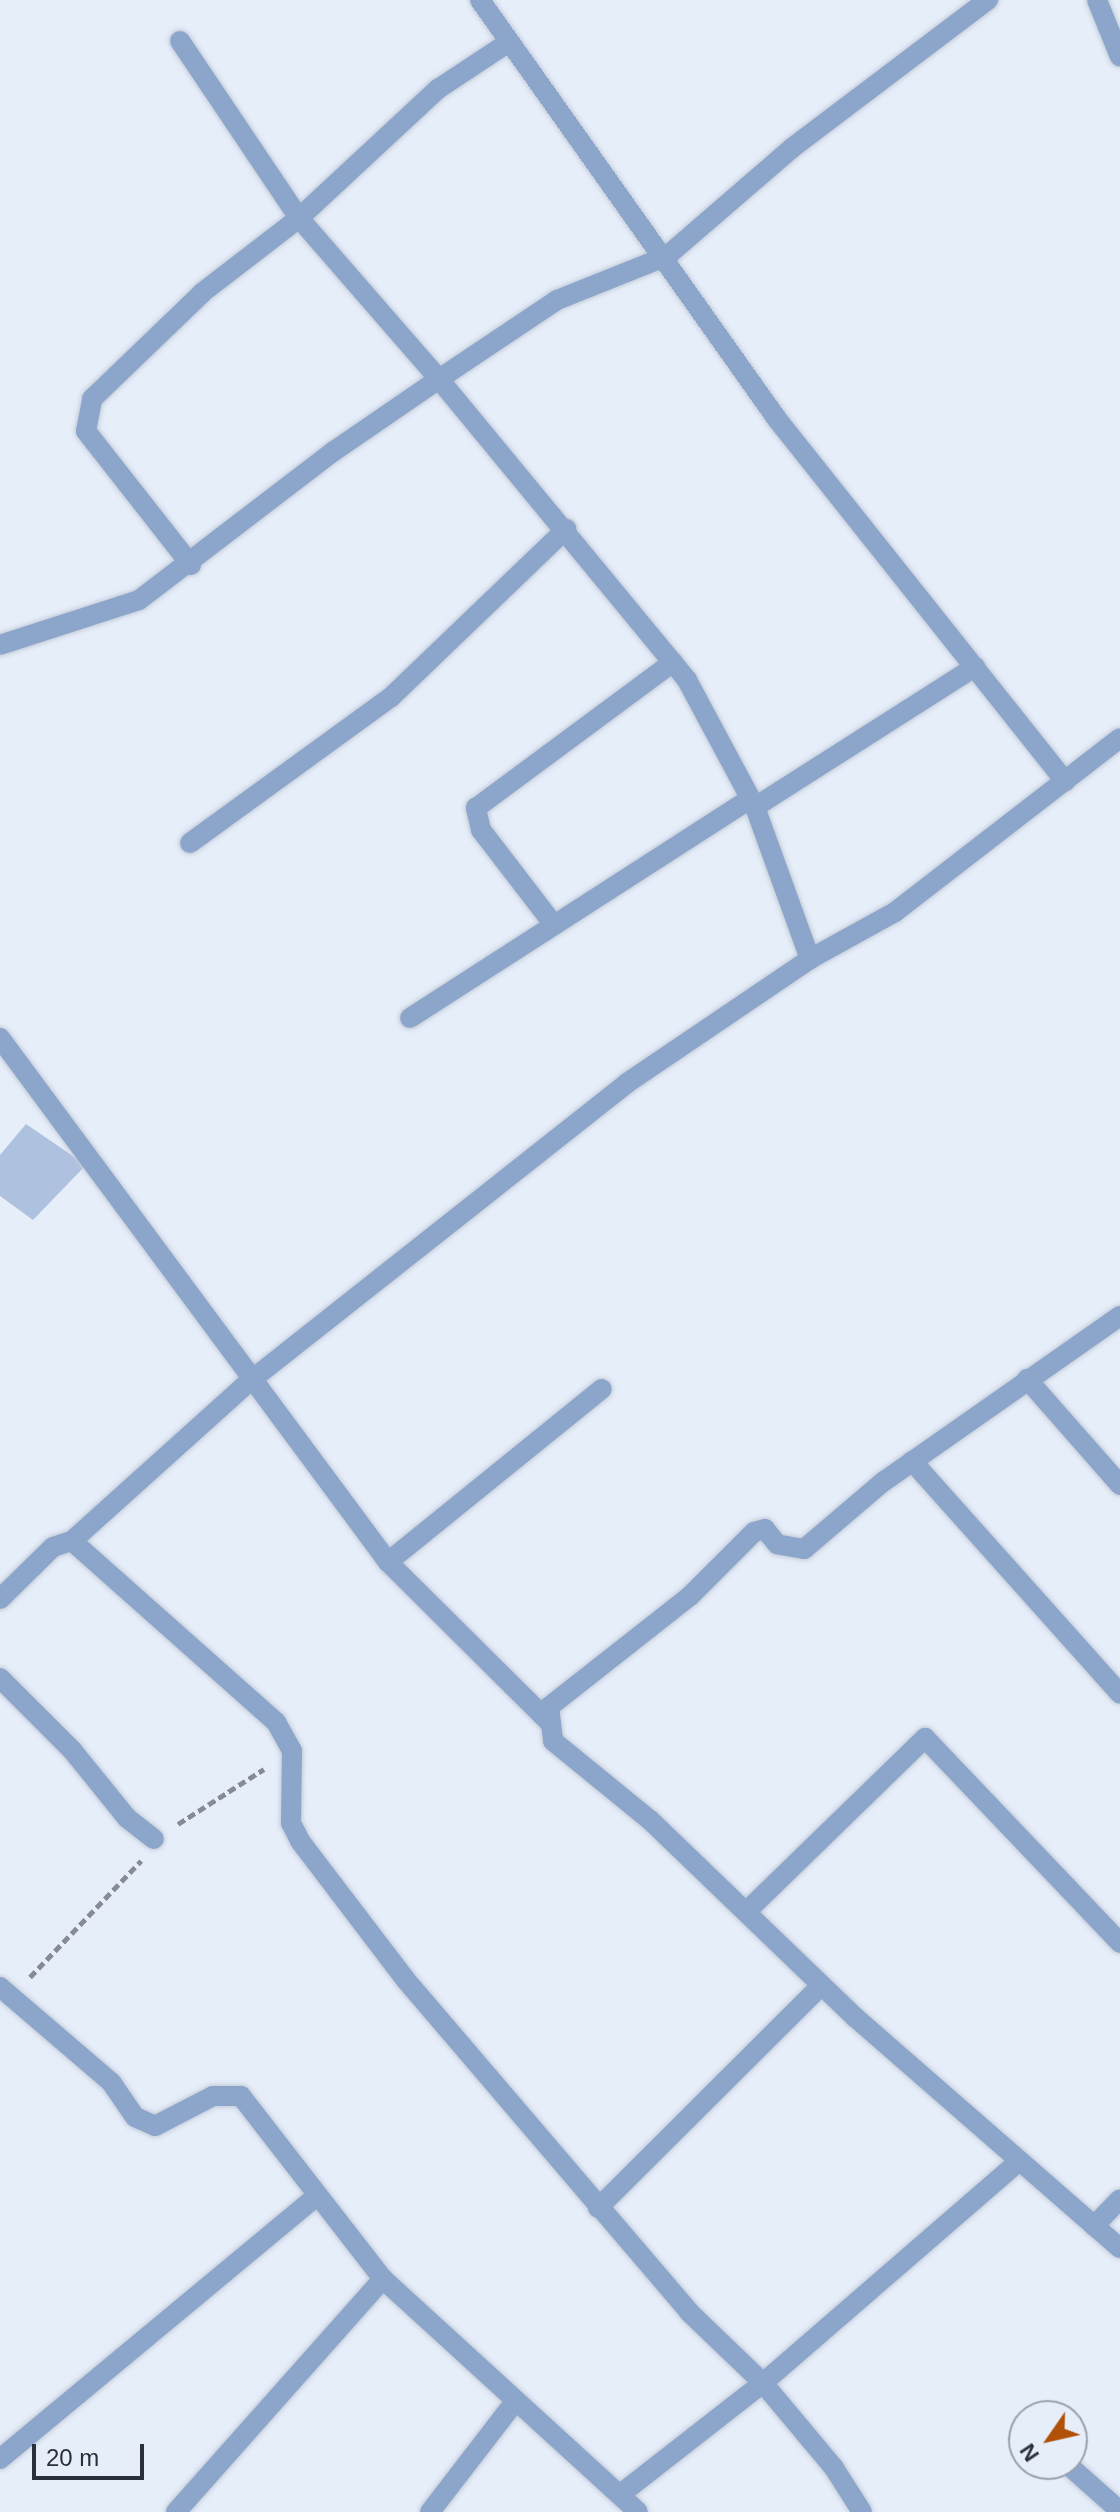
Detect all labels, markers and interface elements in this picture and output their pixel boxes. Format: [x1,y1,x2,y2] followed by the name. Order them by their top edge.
[1008,2400,1088,2480] north arrow
[36,2428,148,2478] scale bar
[1015,2439,1044,2466] text: N
[46,2444,99,2471] text: 20 m

